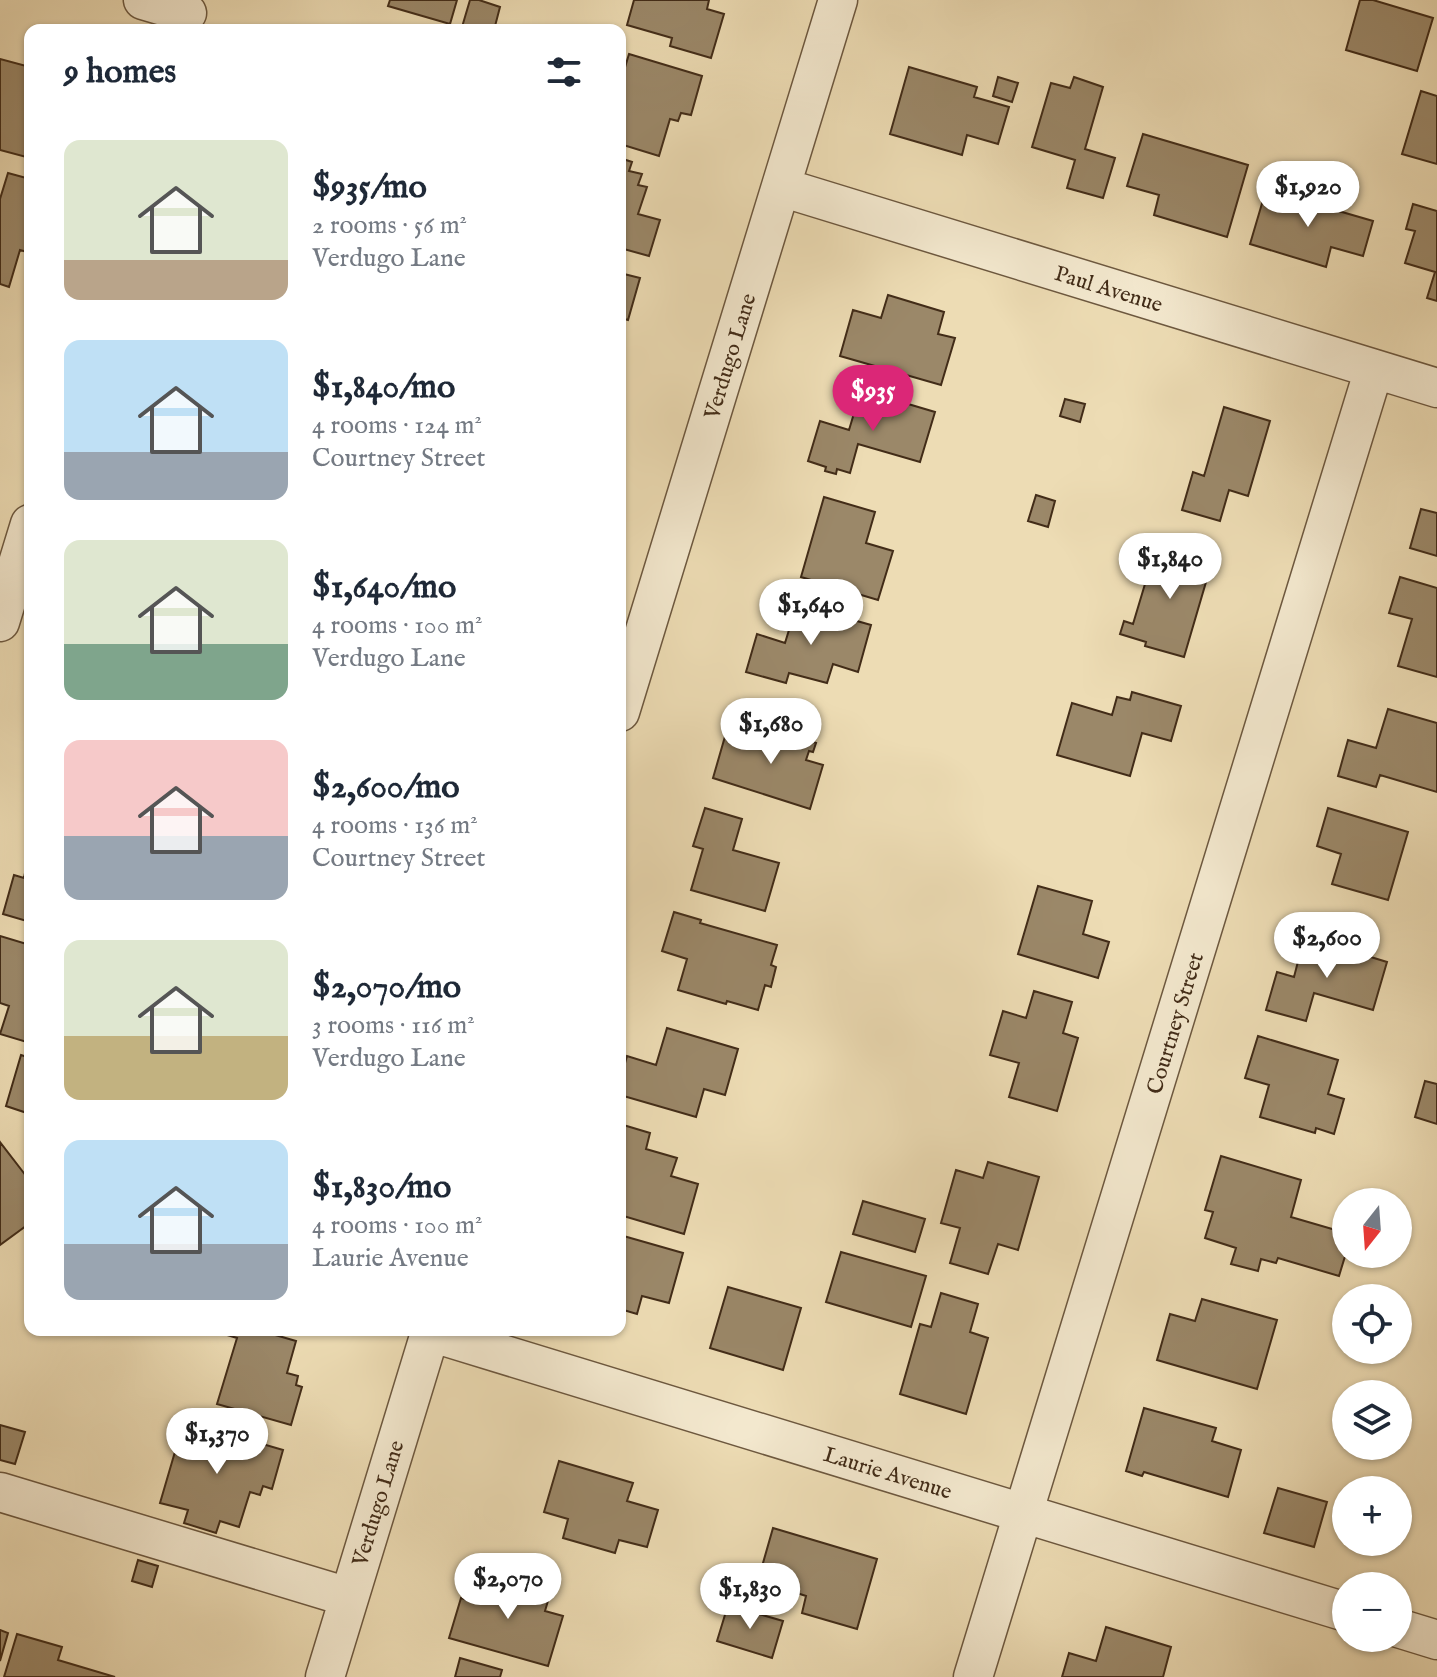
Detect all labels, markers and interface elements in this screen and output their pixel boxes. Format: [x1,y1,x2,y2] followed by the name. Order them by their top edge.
[542,50,586,94] icon: filters
[64,51,176,94] text: 9 homes
[1243,161,1373,229] pin: $1,920
[312,166,427,209] text: $935/mo
[1274,170,1342,203] text: $1,920
[128,172,224,268] icon: home
[312,209,467,242] text: 2 rooms · 56 m²
[312,242,466,275] text: Verdugo Lane
[1051,260,1166,320] street label: Paul Avenue
[698,290,763,424] street label: Verdugo Lane
[826,365,920,433] pin: $935
[312,366,455,409] text: $1,840/mo
[128,372,224,468] icon: home
[851,374,895,407] text: $935
[312,409,482,442] text: 4 rooms · 124 m²
[312,442,485,475] text: Courtney Street
[1105,533,1235,601] pin: $1,840
[1137,542,1203,575] text: $1,840
[312,566,456,609] text: $1,640/mo
[128,572,224,668] icon: home
[746,579,876,647] pin: $1,640
[777,588,845,621] text: $1,640
[312,609,482,642] text: 4 rooms · 100 m²
[312,642,466,675] text: Verdugo Lane
[706,698,836,766] pin: $1,680
[739,707,803,740] text: $1,680
[312,766,460,809] text: $2,600/mo
[128,772,224,868] icon: home
[312,809,478,842] text: 4 rooms · 136 m²
[312,842,485,875] text: Courtney Street
[1262,912,1392,980] pin: $2,600
[1292,921,1362,954] text: $2,600
[1141,949,1211,1098] street label: Courtney Street
[312,966,461,1009] text: $2,070/mo
[128,972,224,1068] icon: home
[312,1009,475,1042] text: 3 rooms · 116 m²
[312,1042,466,1075] text: Verdugo Lane
[312,1166,451,1209] text: $1,830/mo
[128,1172,224,1268] icon: home
[1332,1188,1412,1268] north arrow
[1332,1188,1412,1652] map controls
[312,1209,482,1242] text: 4 rooms · 100 m²
[312,1242,469,1275] text: Laurie Avenue
[1332,1284,1412,1364] button: locate
[1332,1380,1412,1460] button: layers
[152,1408,282,1476] pin: $1,370
[184,1417,250,1450] text: $1,370
[346,1437,411,1571] street label: Verdugo Lane
[820,1441,955,1507] street label: Laurie Avenue
[1332,1476,1412,1556] button: +
[443,1553,573,1621] pin: $2,070
[472,1562,544,1595] text: $2,070
[685,1563,815,1631] pin: $1,830
[718,1572,782,1605] text: $1,830
[1332,1572,1412,1652] button: −

